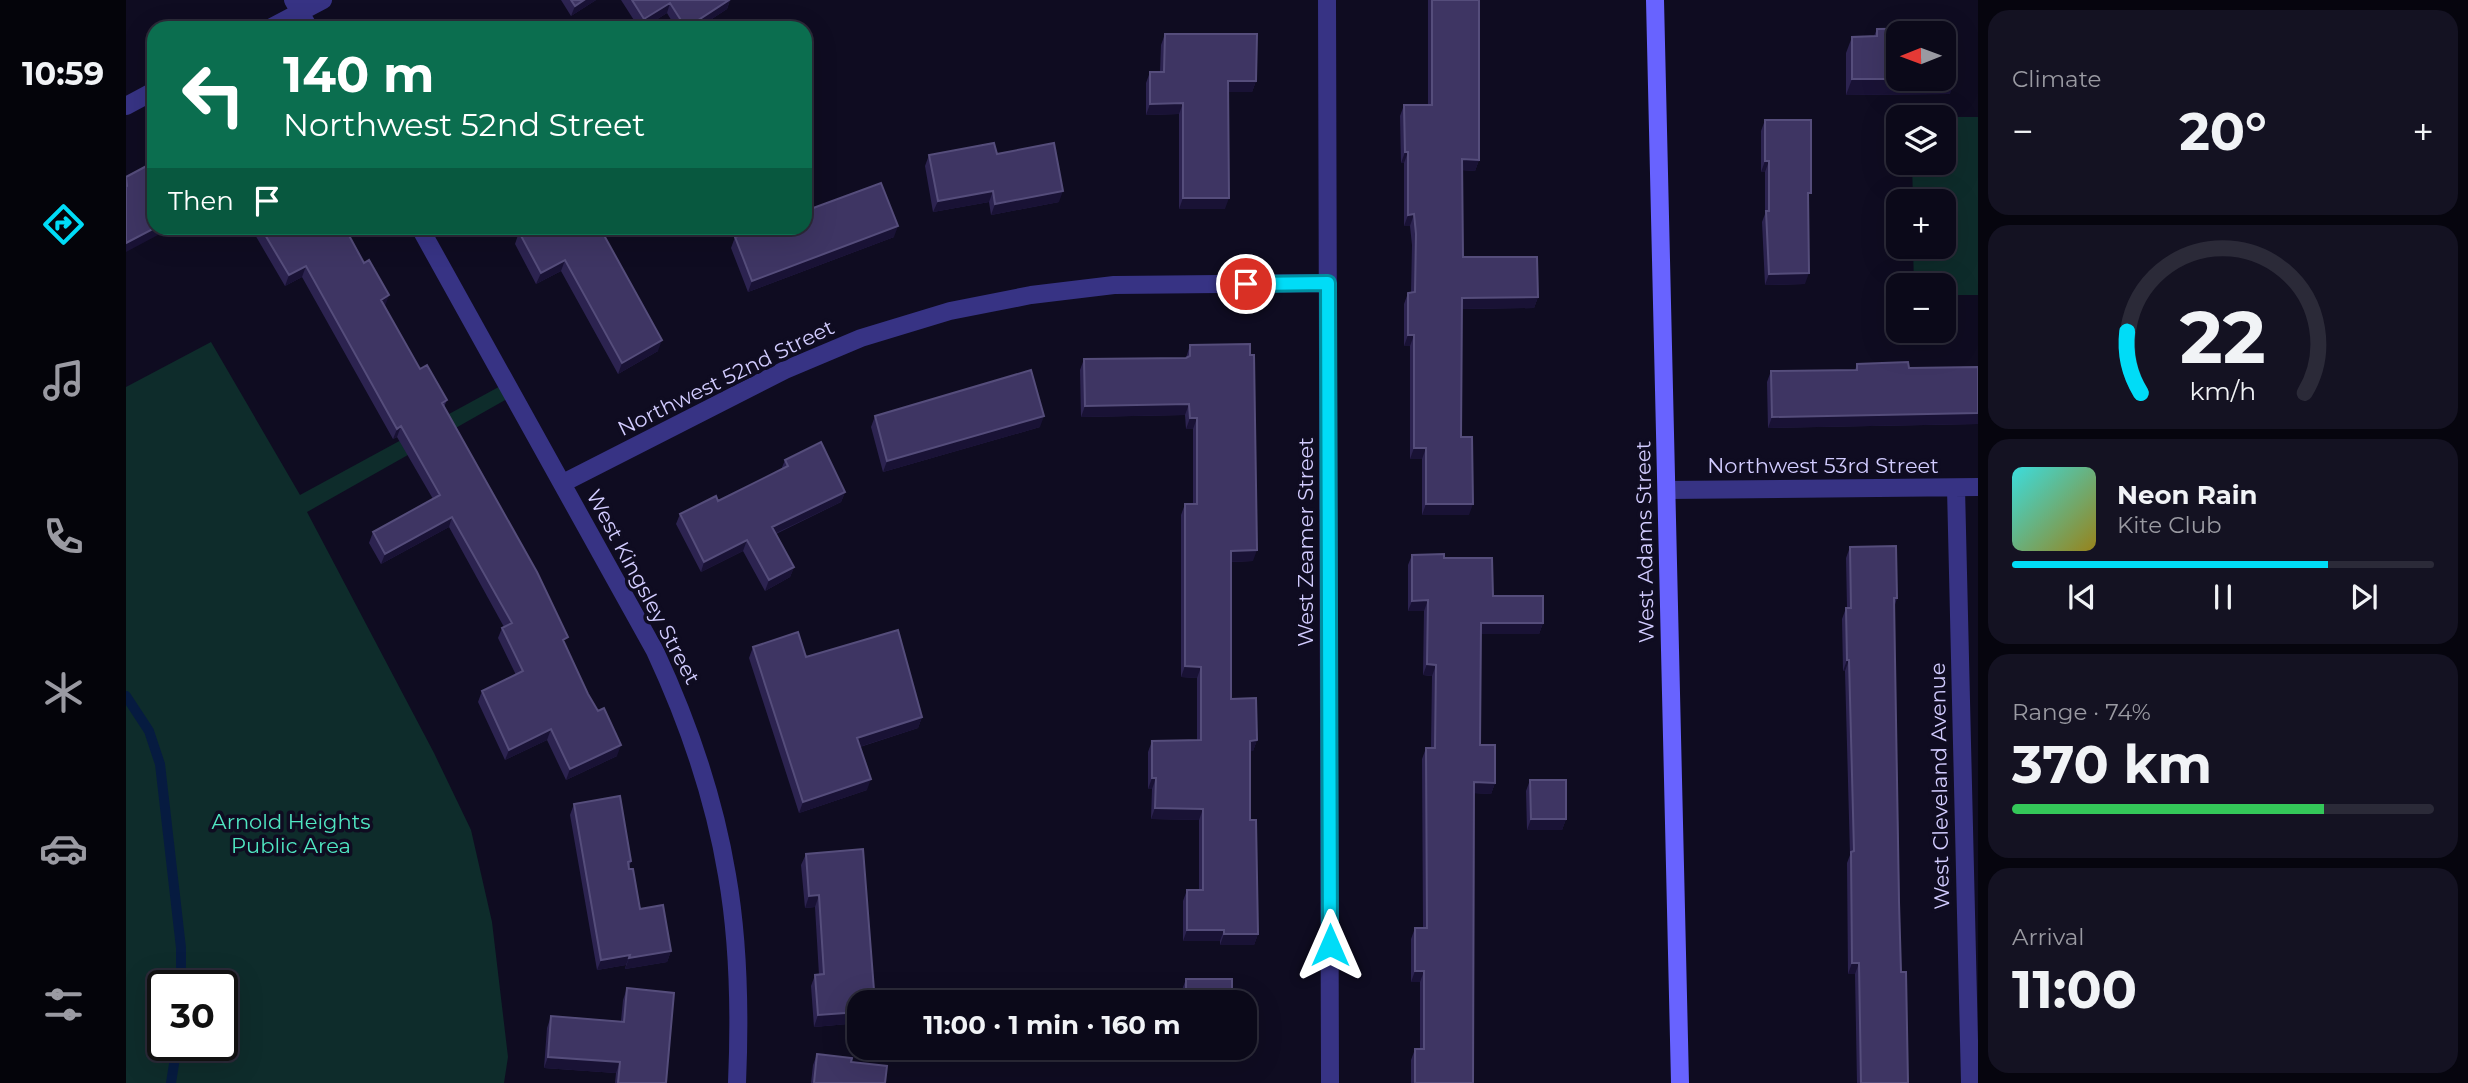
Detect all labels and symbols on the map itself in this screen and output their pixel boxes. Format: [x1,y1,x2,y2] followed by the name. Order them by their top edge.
[1886,21,1956,91] north arrow
[1216,254,1276,314] pin
[613,314,838,441] street label: Northwest 52nd Street
[1293,437,1318,647] street label: West Zeamer Street
[1630,441,1659,643] street label: West Adams Street
[1707,453,1939,478] street label: Northwest 53rd Street
[581,485,705,688] street label: West Kingsley Street
[1925,662,1954,910] street label: West Cleveland Avenue
[212,809,370,858] park label: Arnold Heights Public Area
[1293,908,1367,982] position arrow
[147,970,238,1061] speed limit sign: 30

